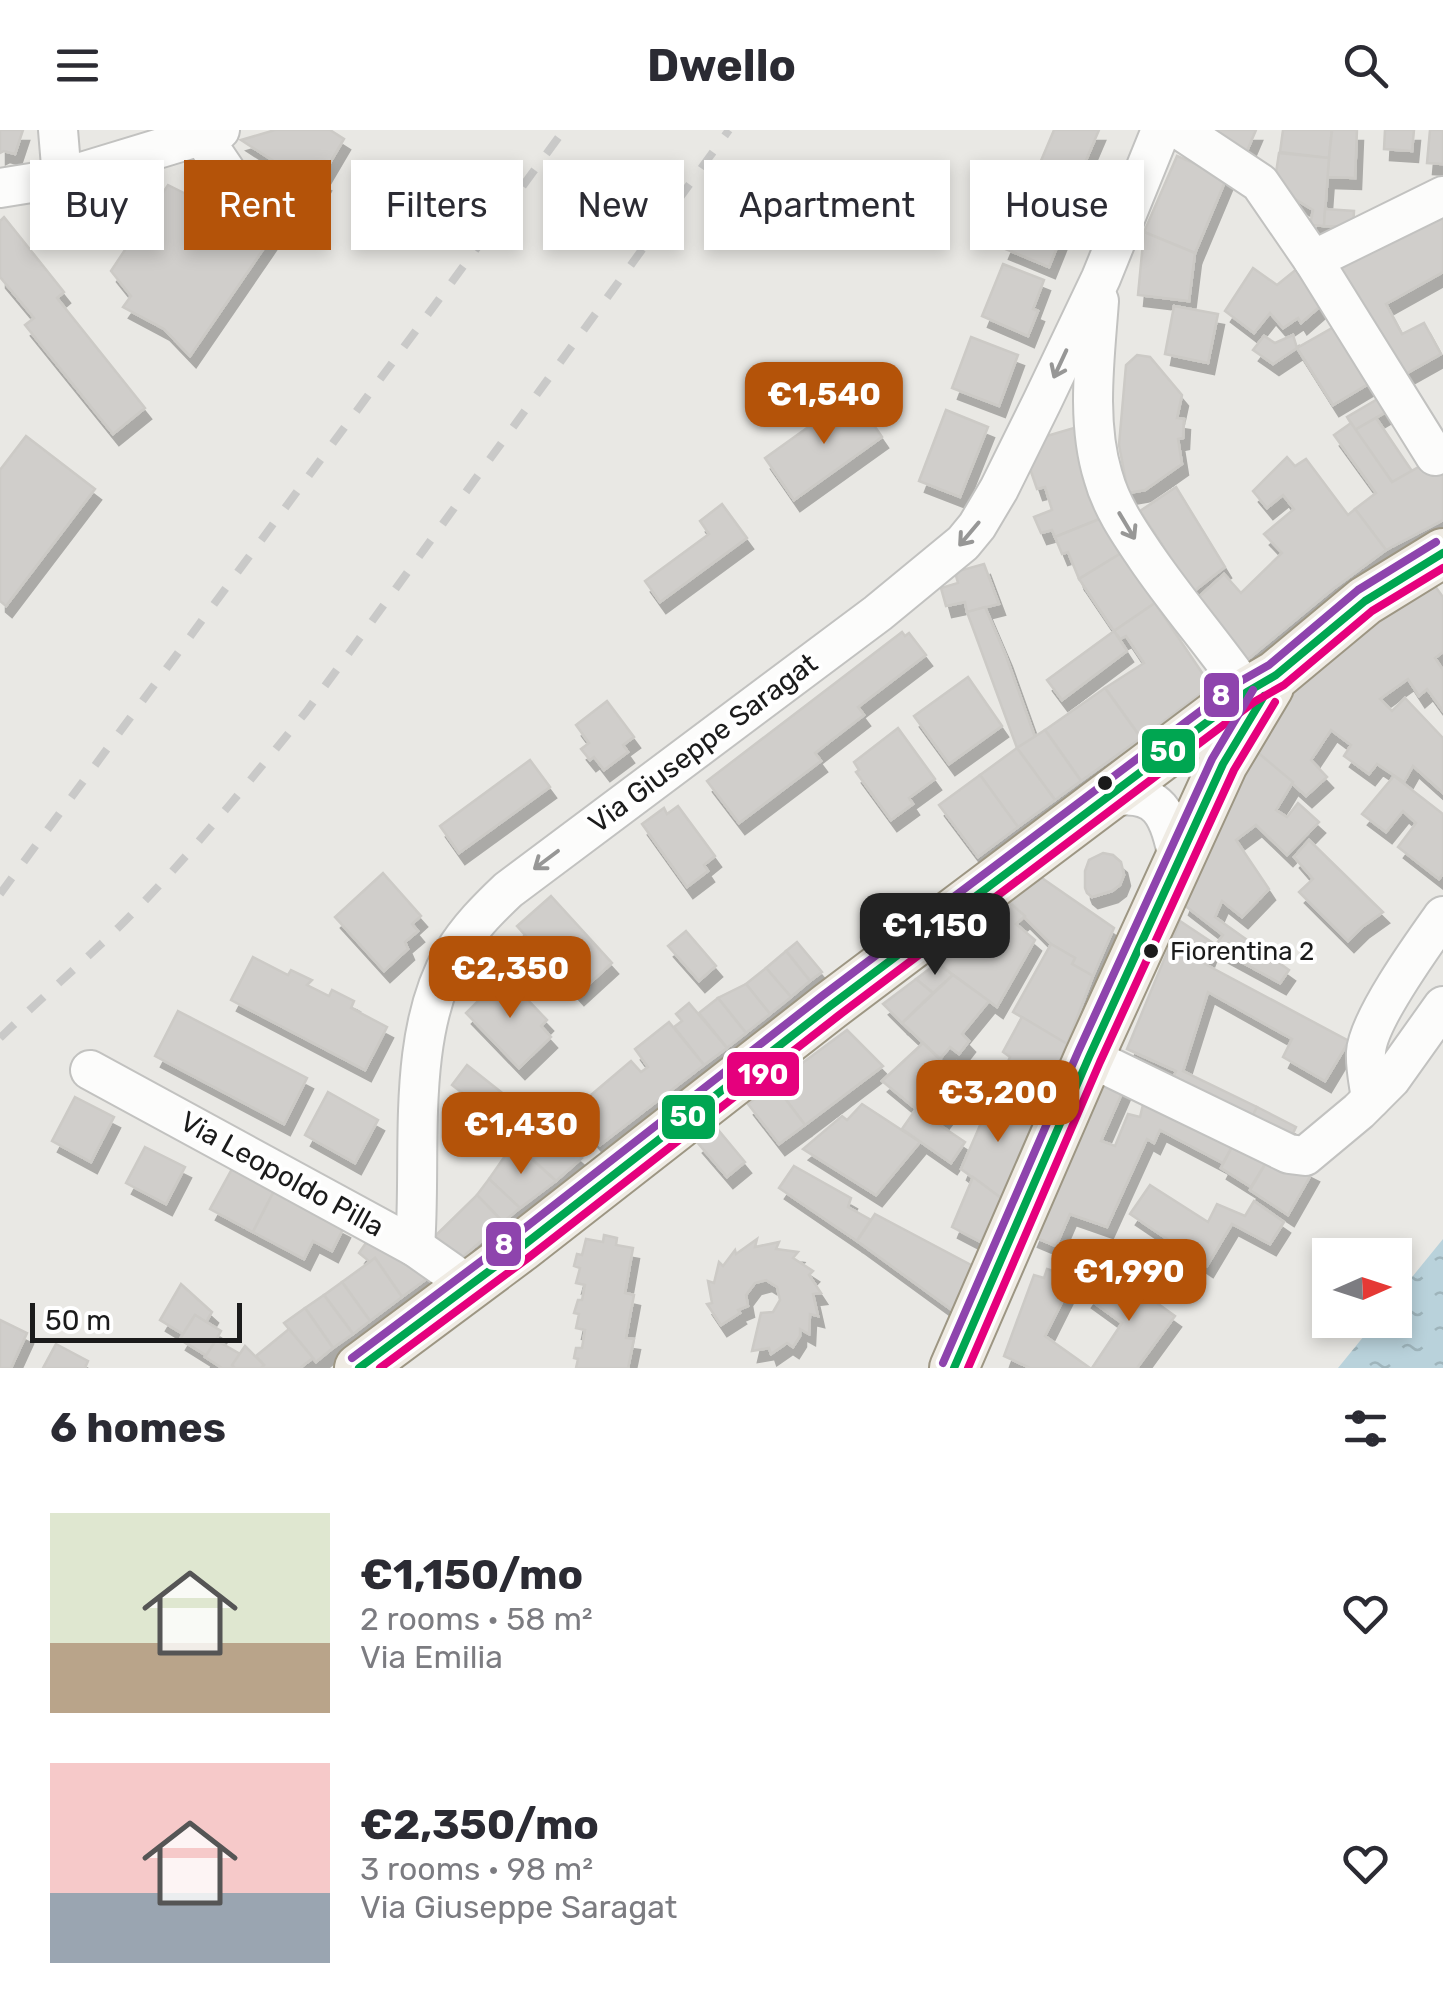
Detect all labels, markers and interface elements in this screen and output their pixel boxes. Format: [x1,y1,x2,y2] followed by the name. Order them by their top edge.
[50,38,105,93] icon: menu
[1338,38,1393,93] icon: search
[647,39,796,92] text: Dwello
[30,160,164,250] chip: Buy
[184,160,331,250] chip: Rent
[351,160,523,250] chip: Filters
[543,160,684,250] chip: New
[704,160,950,250] chip: Apartment
[970,160,1144,250] chip: House
[1049,349,1068,379] one-way arrow
[743,362,905,447] pin: €1,540
[767,375,881,413] text: €1,540
[1117,511,1137,540] one-way arrow
[958,521,981,546] one-way arrow
[582,646,824,840] street label: Via Giuseppe Saragat
[1202,671,1241,719] line badge: 8
[1212,679,1230,712] text: 8
[1140,727,1197,775] line badge: 50
[1149,735,1187,768] text: 50
[1095,773,1115,793] unlabelled marker
[533,850,560,871] one-way arrow
[854,893,1016,978] pin: €1,150
[882,906,988,944] text: €1,150
[429,936,591,1021] pin: €2,350
[1170,936,1314,967] place label: Fiorentina 2
[1141,941,1161,961] marker: Fiorentina 2
[451,949,569,987] text: €2,350
[725,1050,801,1098] line badge: 190
[738,1058,788,1091] text: 190
[917,1060,1079,1145] pin: €3,200
[938,1073,1058,1111] text: €3,200
[440,1092,602,1177] pin: €1,430
[660,1093,717,1141] line badge: 50
[669,1100,707,1133] text: 50
[174,1104,390,1244] street label: Via Leopoldo Pilla
[464,1105,578,1143] text: €1,430
[484,1220,523,1268] line badge: 8
[495,1228,513,1261] text: 8
[1312,1238,1412,1338] north arrow
[1312,1238,1412,1338] map controls
[1048,1239,1210,1324] pin: €1,990
[1073,1252,1185,1290] text: €1,990
[30,1298,242,1342] scale bar
[45,1304,111,1337] text: 50 m
[1338,1401,1393,1456] icon: filters
[50,1403,226,1453] text: 6 homes
[360,1550,583,1600] text: €1,150/mo
[130,1553,250,1673] icon: home
[1338,1586,1393,1641] icon: heart
[360,1600,593,1638] text: 2 rooms · 58 m²
[360,1638,503,1676] text: Via Emilia
[360,1800,599,1850] text: €2,350/mo
[130,1803,250,1923] icon: home
[1338,1836,1393,1891] icon: heart
[360,1850,593,1888] text: 3 rooms · 98 m²
[360,1888,677,1926] text: Via Giuseppe Saragat

